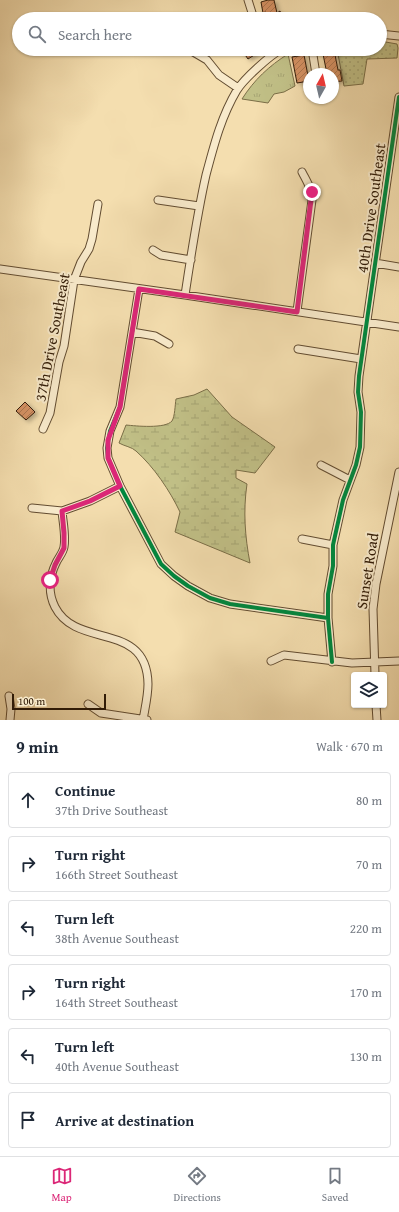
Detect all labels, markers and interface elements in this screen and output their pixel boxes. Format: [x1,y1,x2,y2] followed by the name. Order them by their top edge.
[12,12,387,56] search box
[26,23,48,45] icon: search
[58,24,132,45] text: Search here
[303,68,339,104] north arrow
[352,141,391,274] street label: 40th Drive Southeast
[303,183,321,201] route end
[29,270,75,403] street label: 37th Drive Southeast
[351,531,383,611] street label: Sunset Road
[41,571,59,589] route start
[351,672,387,708] map controls
[351,672,387,708] button: layers
[12,692,106,711] scale bar
[18,693,45,709] text: 100 m
[16,734,58,759] text: 9 min
[316,737,383,756] text: Walk · 670 m
[55,780,116,801] text: Continue
[17,789,39,811] icon: ahead
[356,791,382,810] text: 80 m
[55,801,168,820] text: 37th Drive Southeast
[55,844,126,865] text: Turn right
[17,853,39,875] icon: right
[356,855,382,874] text: 70 m
[55,865,178,884] text: 166th Street Southeast
[55,908,114,929] text: Turn left
[17,917,39,939] icon: left
[350,919,382,938] text: 220 m
[55,929,179,948] text: 38th Avenue Southeast
[55,972,126,993] text: Turn right
[17,981,39,1003] icon: right
[350,983,382,1002] text: 170 m
[55,993,178,1012] text: 164th Street Southeast
[55,1036,114,1057] text: Turn left
[17,1045,39,1067] icon: left
[350,1047,382,1066] text: 130 m
[55,1057,179,1076] text: 40th Avenue Southeast
[17,1109,39,1131] icon: arrive
[55,1110,194,1131] text: Arrive at destination
[51,1165,73,1205] tab: Map
[174,1165,221,1205] tab: Directions
[322,1165,348,1205] tab: Saved

